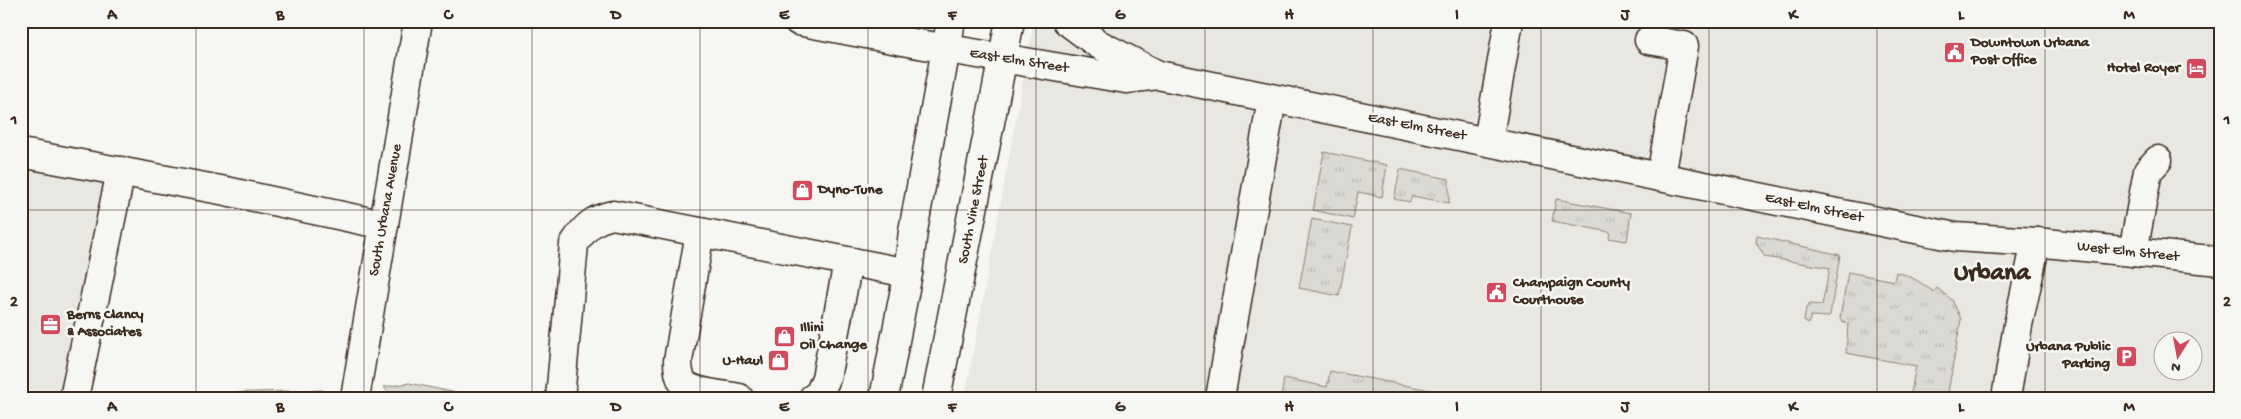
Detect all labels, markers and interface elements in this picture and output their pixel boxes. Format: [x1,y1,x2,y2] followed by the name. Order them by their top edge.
[106,7,118,26] text: A
[275,7,285,26] text: B
[443,7,454,26] text: C
[609,7,622,26] text: D
[779,7,790,26] text: E
[947,7,958,26] text: F
[1115,7,1126,26] text: G
[1284,7,1294,26] text: H
[1455,7,1459,26] text: I
[1620,7,1631,26] text: J
[1788,7,1800,26] text: K
[1958,7,1965,26] text: L
[2123,7,2135,26] text: M
[1969,34,2090,69] place label: Downtown Urbana Post Office
[1943,40,1967,64] public building icon: Downtown Urbana Post Office
[968,44,1072,78] street label: East Elm Street
[2184,56,2208,80] hotel icon: Hotel Royer
[2107,59,2182,77] place label: Hotel Royer
[1366,109,1469,146] street label: East Elm Street
[10,112,17,131] text: 1
[2223,112,2230,131] text: 1
[366,142,407,277] street label: South Urbana Avenue
[955,153,994,265] street label: South Vine Street
[790,178,814,202] shop icon: Dyno-Tune
[816,181,884,199] place label: Dyno-Tune
[1763,189,1866,228] street label: East Elm Street
[2076,238,2182,267] street label: West Elm Street
[1954,260,2031,289] district label: Urbana
[1512,274,1631,309] place label: Champaign County Courthouse
[1485,280,1509,304] public building icon: Champaign County Courthouse
[10,294,18,313] text: 2
[2223,294,2231,313] text: 2
[66,306,144,341] place label: Berns Clancy & Associates
[39,312,63,336] office icon: Berns Clancy & Associates
[800,319,868,354] place label: Illini Oil Change
[772,325,796,349] shop icon: Illini Oil Change
[2154,332,2204,382] north arrow
[2026,338,2111,373] place label: Urbana Public Parking
[2114,344,2138,368] parking icon: Urbana Public Parking
[767,349,791,373] shop icon: U-Haul
[722,352,764,370] place label: U-Haul
[2170,357,2182,376] text: N
[106,399,118,418] text: A
[275,399,285,418] text: B
[443,399,454,418] text: C
[609,399,622,418] text: D
[779,399,790,418] text: E
[947,399,958,418] text: F
[1115,399,1126,418] text: G
[1284,399,1294,418] text: H
[1455,399,1459,418] text: I
[1620,399,1631,418] text: J
[1788,399,1800,418] text: K
[1958,399,1965,418] text: L
[2123,399,2135,418] text: M

